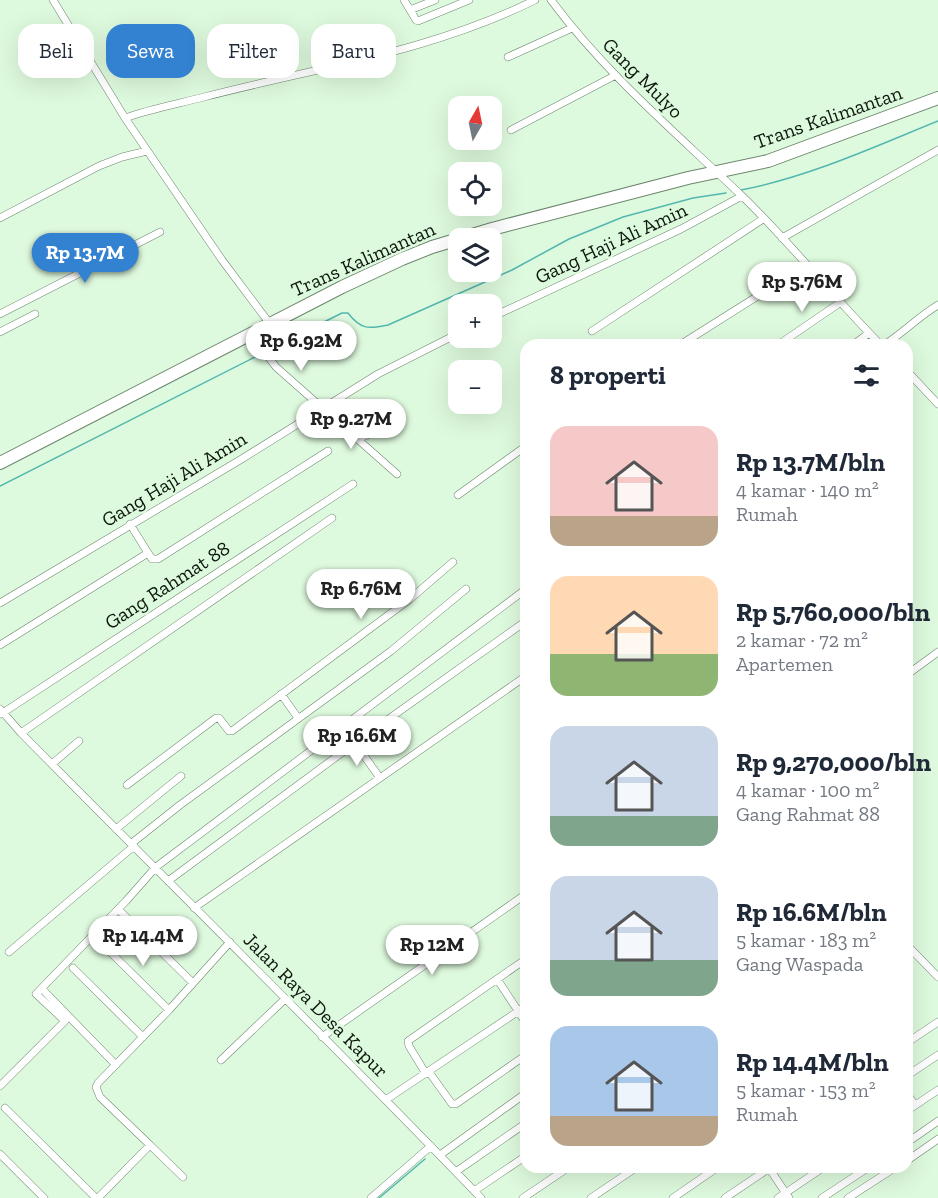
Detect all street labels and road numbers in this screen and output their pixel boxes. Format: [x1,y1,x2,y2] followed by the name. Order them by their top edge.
[598,33,688,123] street label: Gang Mulyo
[751,80,906,154] street label: Trans Kalimantan
[531,197,691,289] street label: Gang Haji Ali Amin
[287,216,439,302] street label: Trans Kalimantan
[97,426,251,532] street label: Gang Haji Ali Amin
[100,536,234,634] street label: Gang Rahmat 88
[239,928,393,1082] street label: Jalan Raya Desa Kapur

